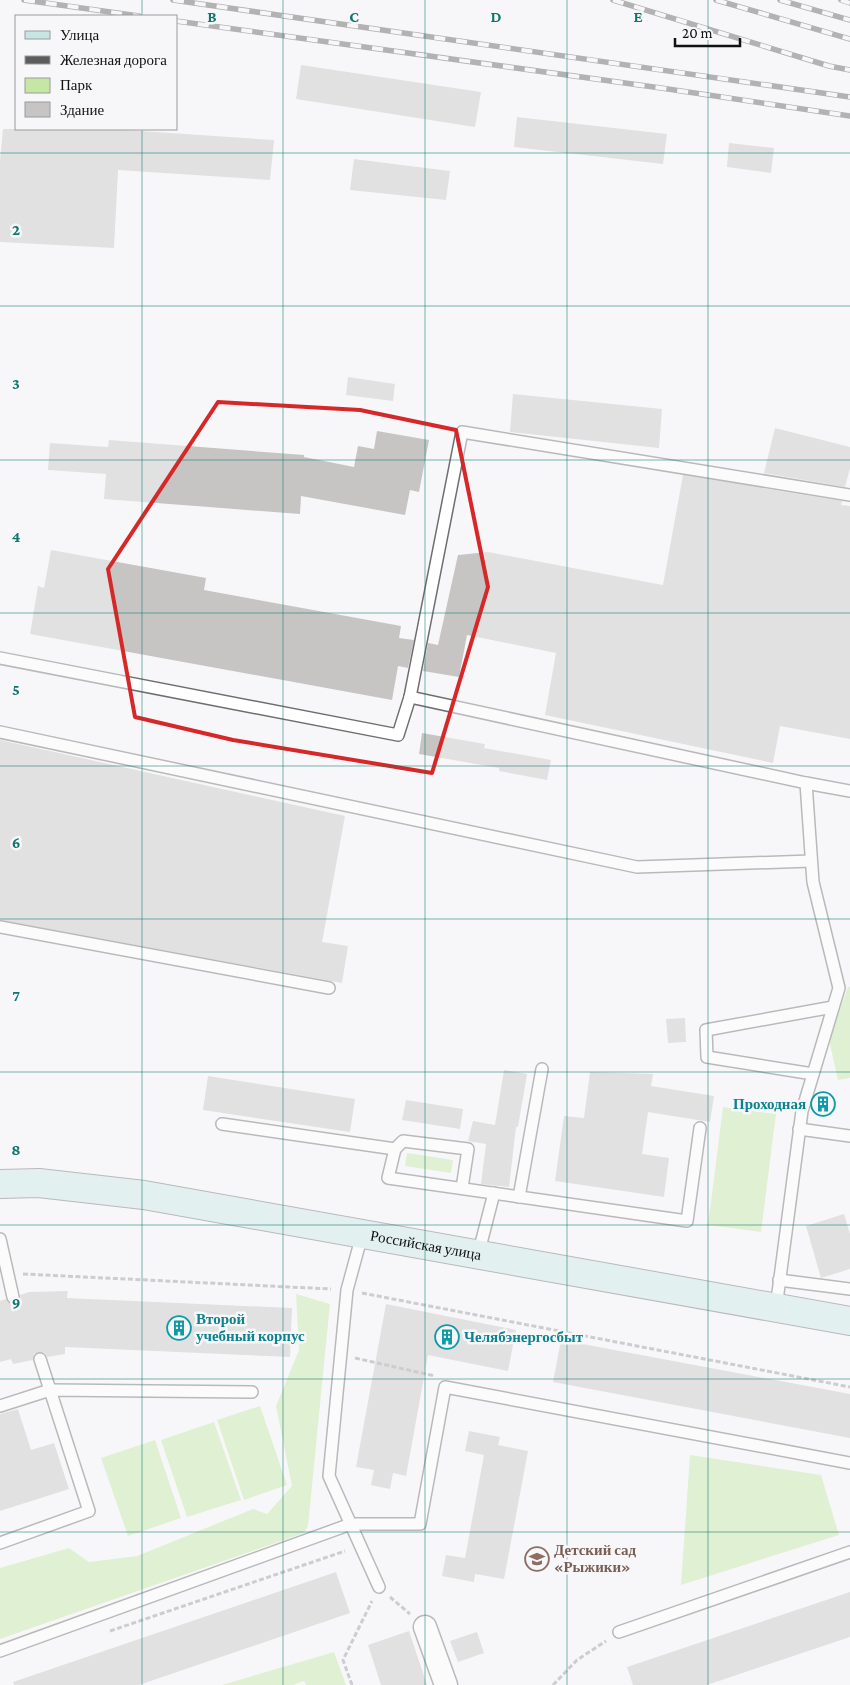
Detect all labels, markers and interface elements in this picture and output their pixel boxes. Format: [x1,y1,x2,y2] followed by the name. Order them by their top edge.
[207,8,217,25] text: B
[349,8,359,25] text: C
[490,8,502,25] text: D
[633,8,643,25] text: E
[15,15,178,130] legend
[675,15,740,47] scale bar
[682,25,713,41] text: 20 m
[60,27,99,43] text: Улица
[60,52,167,68] text: Железная дорога
[60,77,93,93] text: Парк
[60,102,104,118] text: Здание
[12,221,20,238] text: 2
[12,375,20,392] text: 3
[12,528,21,545] text: 4
[12,681,20,698] text: 5
[12,834,20,851] text: 6
[12,987,20,1004] text: 7
[810,1091,836,1117] building icon: Проходная
[733,1096,806,1112] place label: Проходная
[11,1141,21,1158] text: 8
[369,1228,483,1263] street label: Российская улица
[12,1294,20,1311] text: 9
[196,1311,305,1344] place label: Второй учебный корпус
[166,1315,192,1341] building icon: Второй учебный корпус
[434,1324,460,1350] building icon: Челябэнергосбыт
[464,1329,584,1345] place label: Челябэнергосбыт
[554,1542,637,1575] place label: Детский сад «Рыжики»
[524,1546,550,1572] school or university icon: Детский сад «Рыжики»

